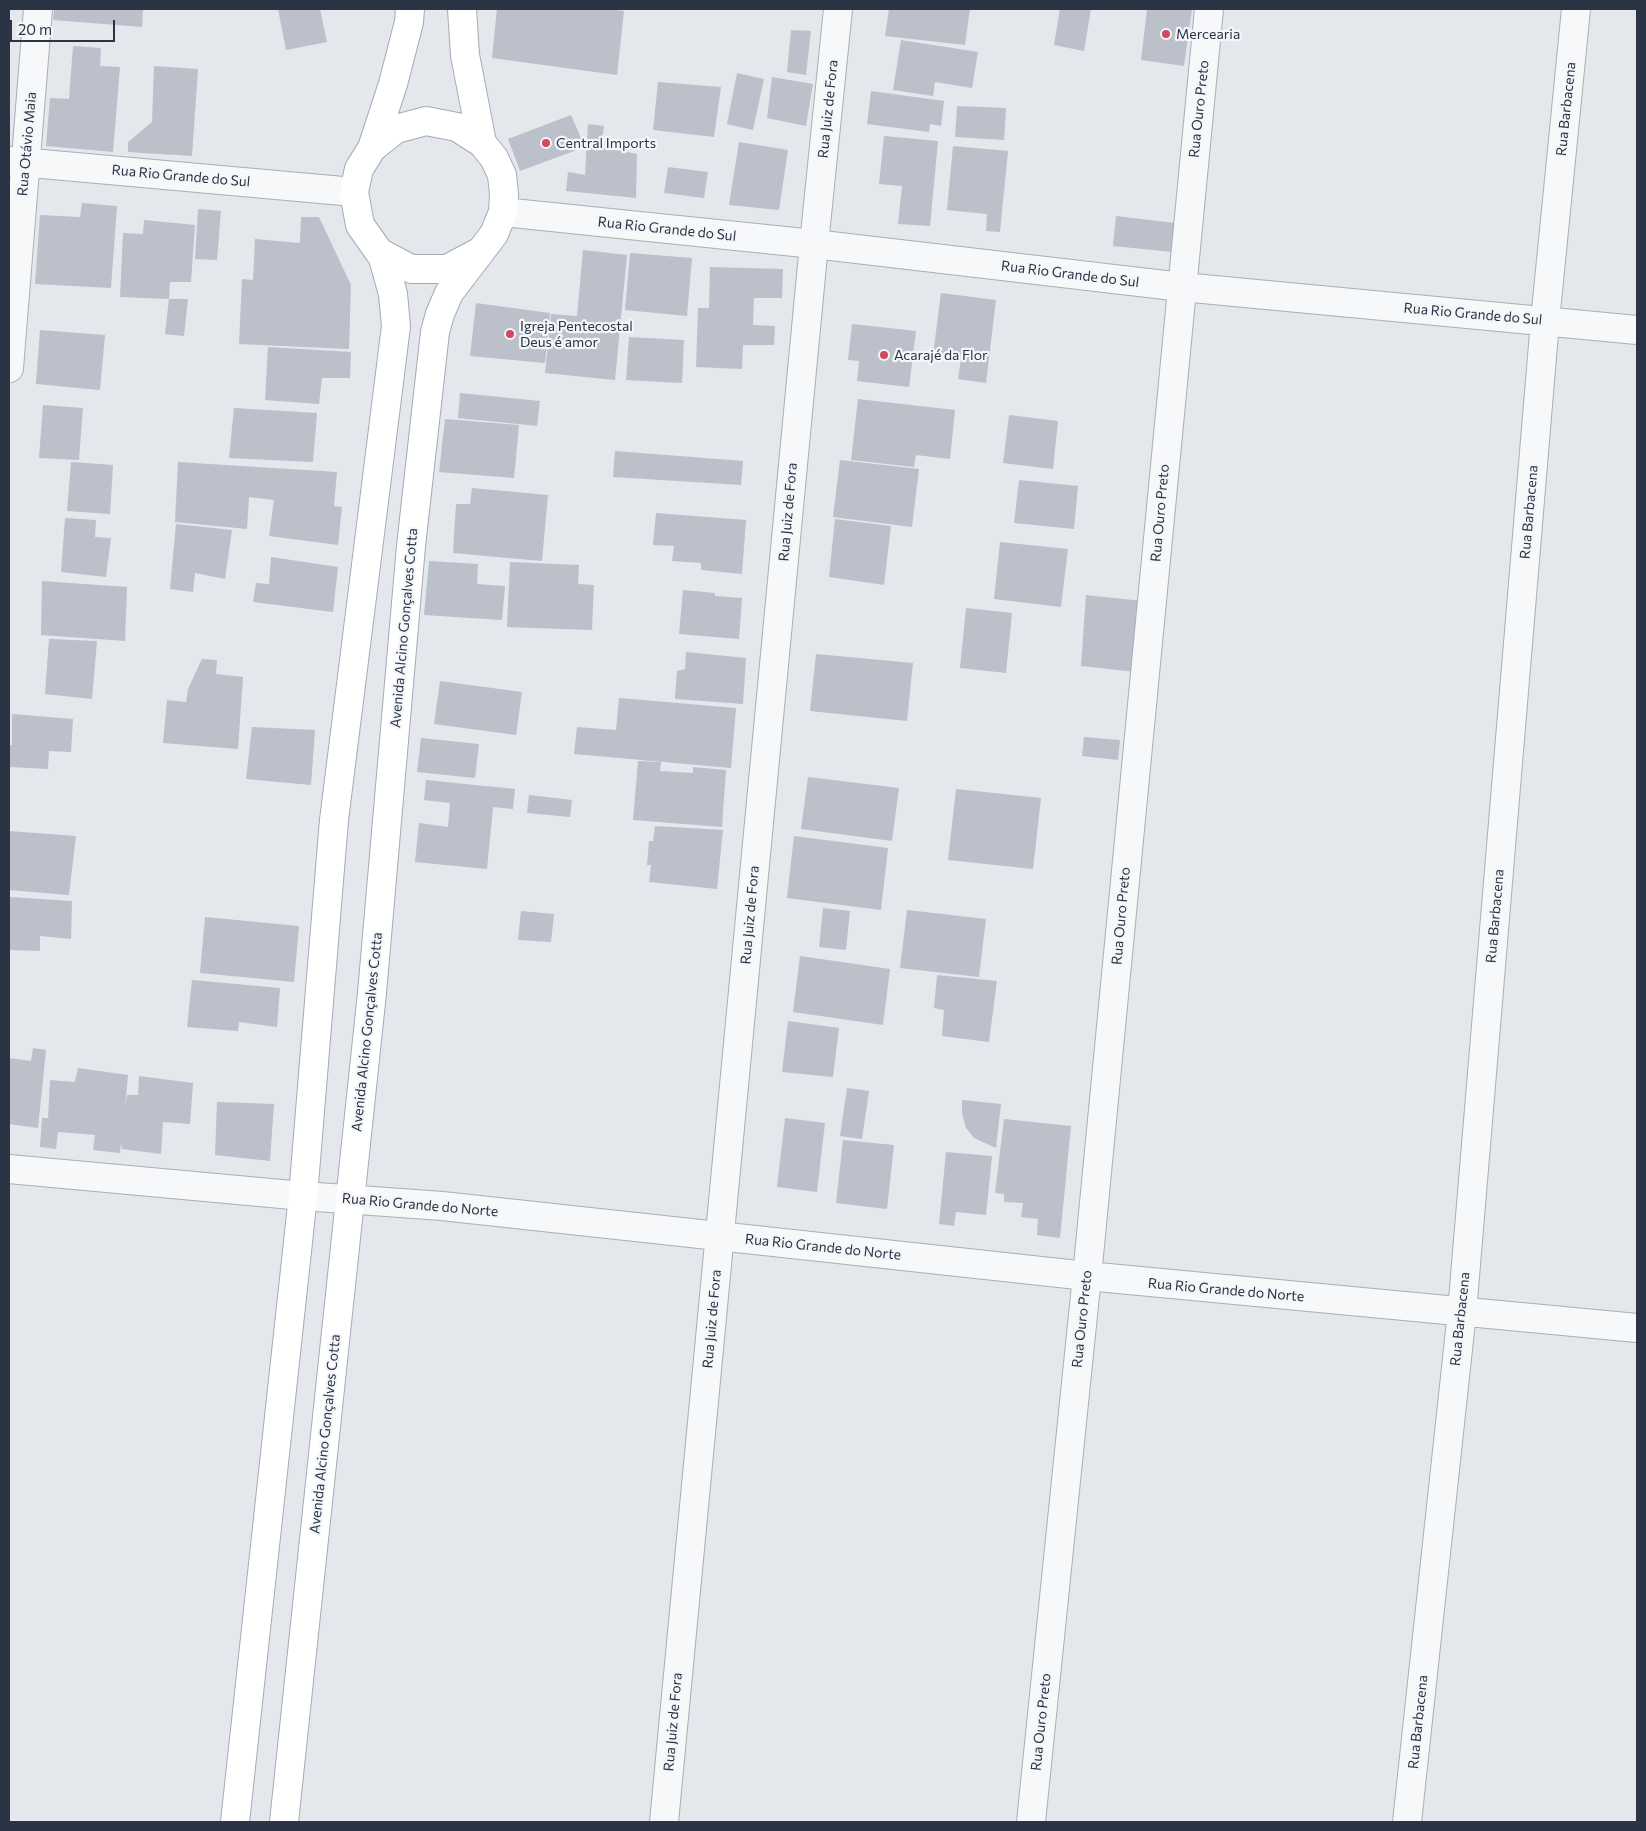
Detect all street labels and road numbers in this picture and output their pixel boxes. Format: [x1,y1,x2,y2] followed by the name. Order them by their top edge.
[814,59,842,159] street label: Rua Juiz de Fora
[1186,59,1212,159] street label: Rua Ouro Preto
[1553,61,1579,157] street label: Rua Barbacena
[14,91,40,197] street label: Rua Otávio Maia
[111,162,251,190] street label: Rua Rio Grande do Sul
[597,213,737,245] street label: Rua Rio Grande do Sul
[1000,257,1140,291] street label: Rua Rio Grande do Sul
[1403,300,1543,328] street label: Rua Rio Grande do Sul
[775,462,801,562] street label: Rua Juiz de Fora
[1147,463,1173,563] street label: Rua Ouro Preto
[1517,464,1541,560] street label: Rua Barbacena
[387,527,421,729] street label: Avenida Alcino Gonçalves Cotta
[737,865,763,965] street label: Rua Juiz de Fora
[1108,866,1134,966] street label: Rua Ouro Preto
[1483,868,1507,964] street label: Rua Barbacena
[348,931,386,1133] street label: Avenida Alcino Gonçalves Cotta
[341,1190,499,1220] street label: Rua Rio Grande do Norte
[744,1230,902,1264] street label: Rua Rio Grande do Norte
[699,1269,725,1369] street label: Rua Juiz de Fora
[1069,1269,1095,1369] street label: Rua Ouro Preto
[1447,1271,1473,1367] street label: Rua Barbacena
[1147,1275,1305,1305] street label: Rua Rio Grande do Norte
[306,1333,344,1535] street label: Avenida Alcino Gonçalves Cotta
[660,1672,686,1772] street label: Rua Juiz de Fora
[1028,1672,1054,1772] street label: Rua Ouro Preto
[1405,1674,1431,1770] street label: Rua Barbacena

